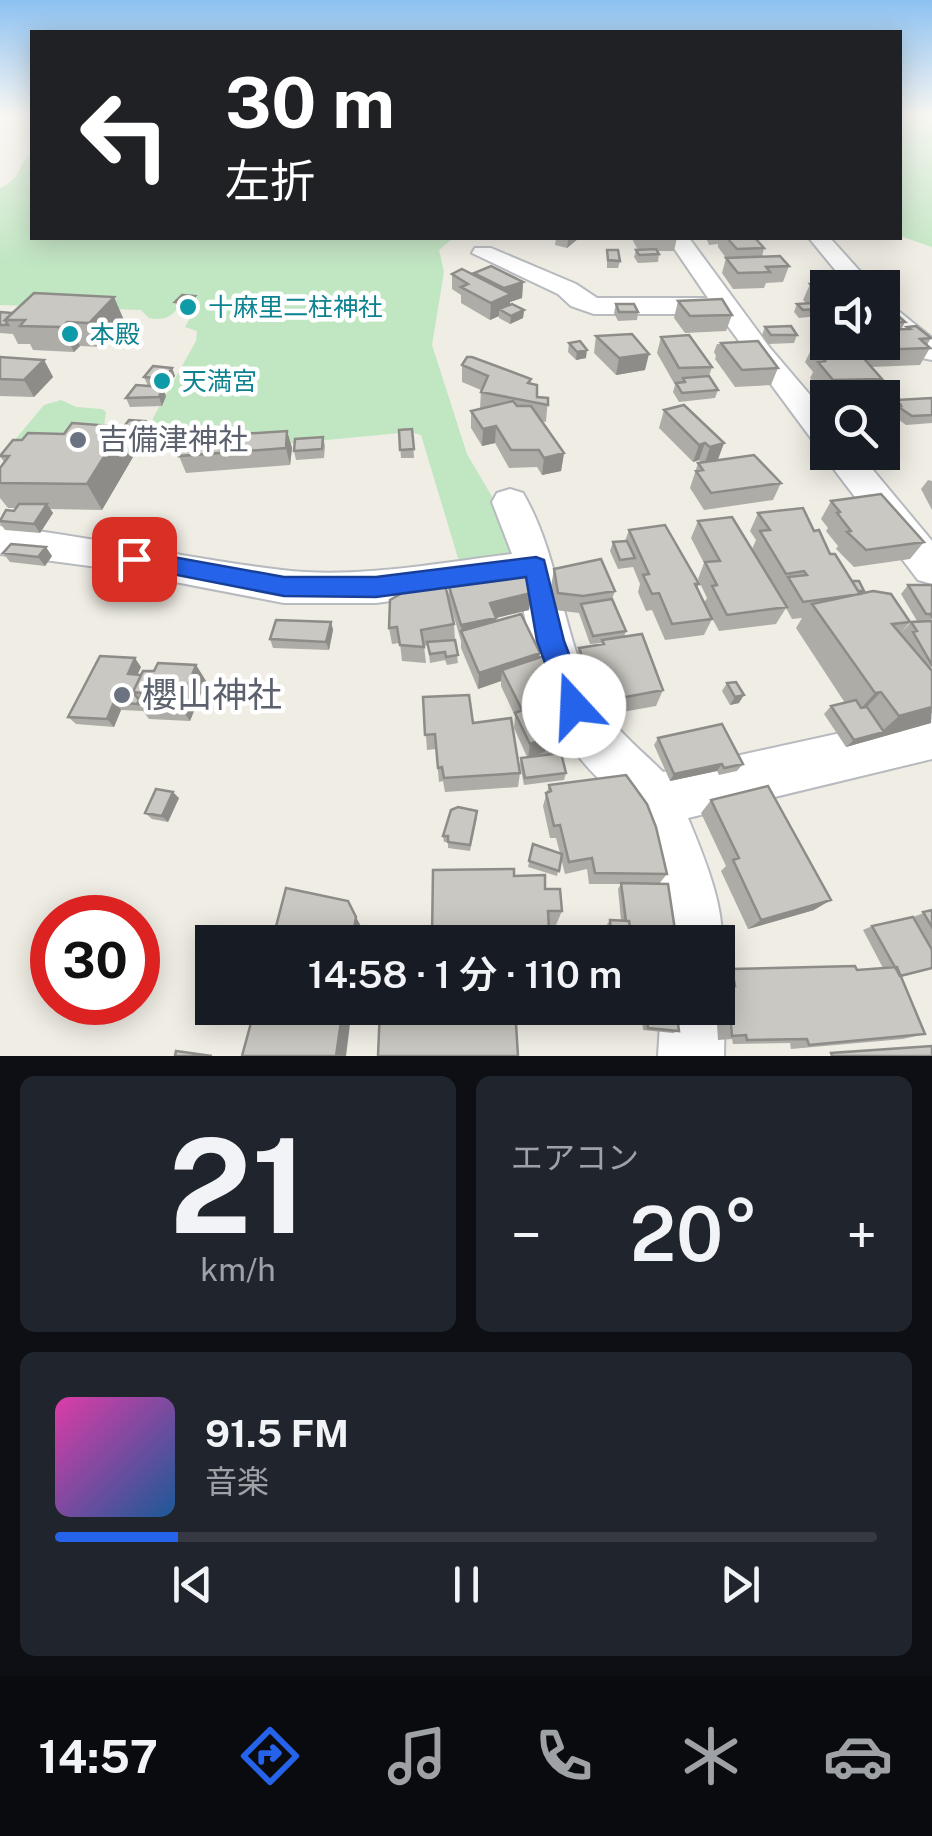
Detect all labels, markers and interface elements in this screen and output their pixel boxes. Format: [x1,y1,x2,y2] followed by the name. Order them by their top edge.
[225,61,395,144] text: 30 m
[60,70,190,200] icon: left
[225,154,315,207] text: 左折
[810,270,900,470] map controls
[810,270,900,360] button: sound
[208,292,383,322] place label: 十麻里二柱神社
[177,296,199,318] marker: 十麻里二柱神社
[90,319,140,349] place label: 本殿
[59,323,81,345] marker: 本殿
[182,366,257,396] place label: 天満宮
[151,370,173,392] marker: 天満宮
[810,380,900,470] button: search
[98,421,248,457] place label: 吉備津神社
[67,429,89,451] marker: 吉備津神社
[92,517,177,602] pin
[107,532,162,587] icon: arrive
[522,654,626,758] position arrow
[142,674,282,715] place label: 櫻山神社
[111,684,133,706] marker: 櫻山神社
[30,895,160,1025] speed limit sign: 30
[308,952,622,997] text: 14:58 · 1 分 · 110 m
[169,1110,307,1262] text: 21
[511,1139,639,1176] text: エアコン
[630,1190,758,1278] text: 20°
[511,1203,542,1267] text: −
[846,1203,877,1267] text: +
[200,1251,276,1288] text: km/h
[205,1411,349,1456] text: 91.5 FM
[205,1463,269,1500] text: 音楽
[165,1557,220,1612] icon: previous
[439,1557,494,1612] icon: pause
[713,1557,768,1612] icon: next
[235,1721,305,1791] icon: directions
[382,1721,452,1791] icon: music
[529,1721,599,1791] icon: phone
[676,1721,746,1791] icon: climate
[823,1721,893,1791] icon: car
[39,1730,158,1783] text: 14:57

